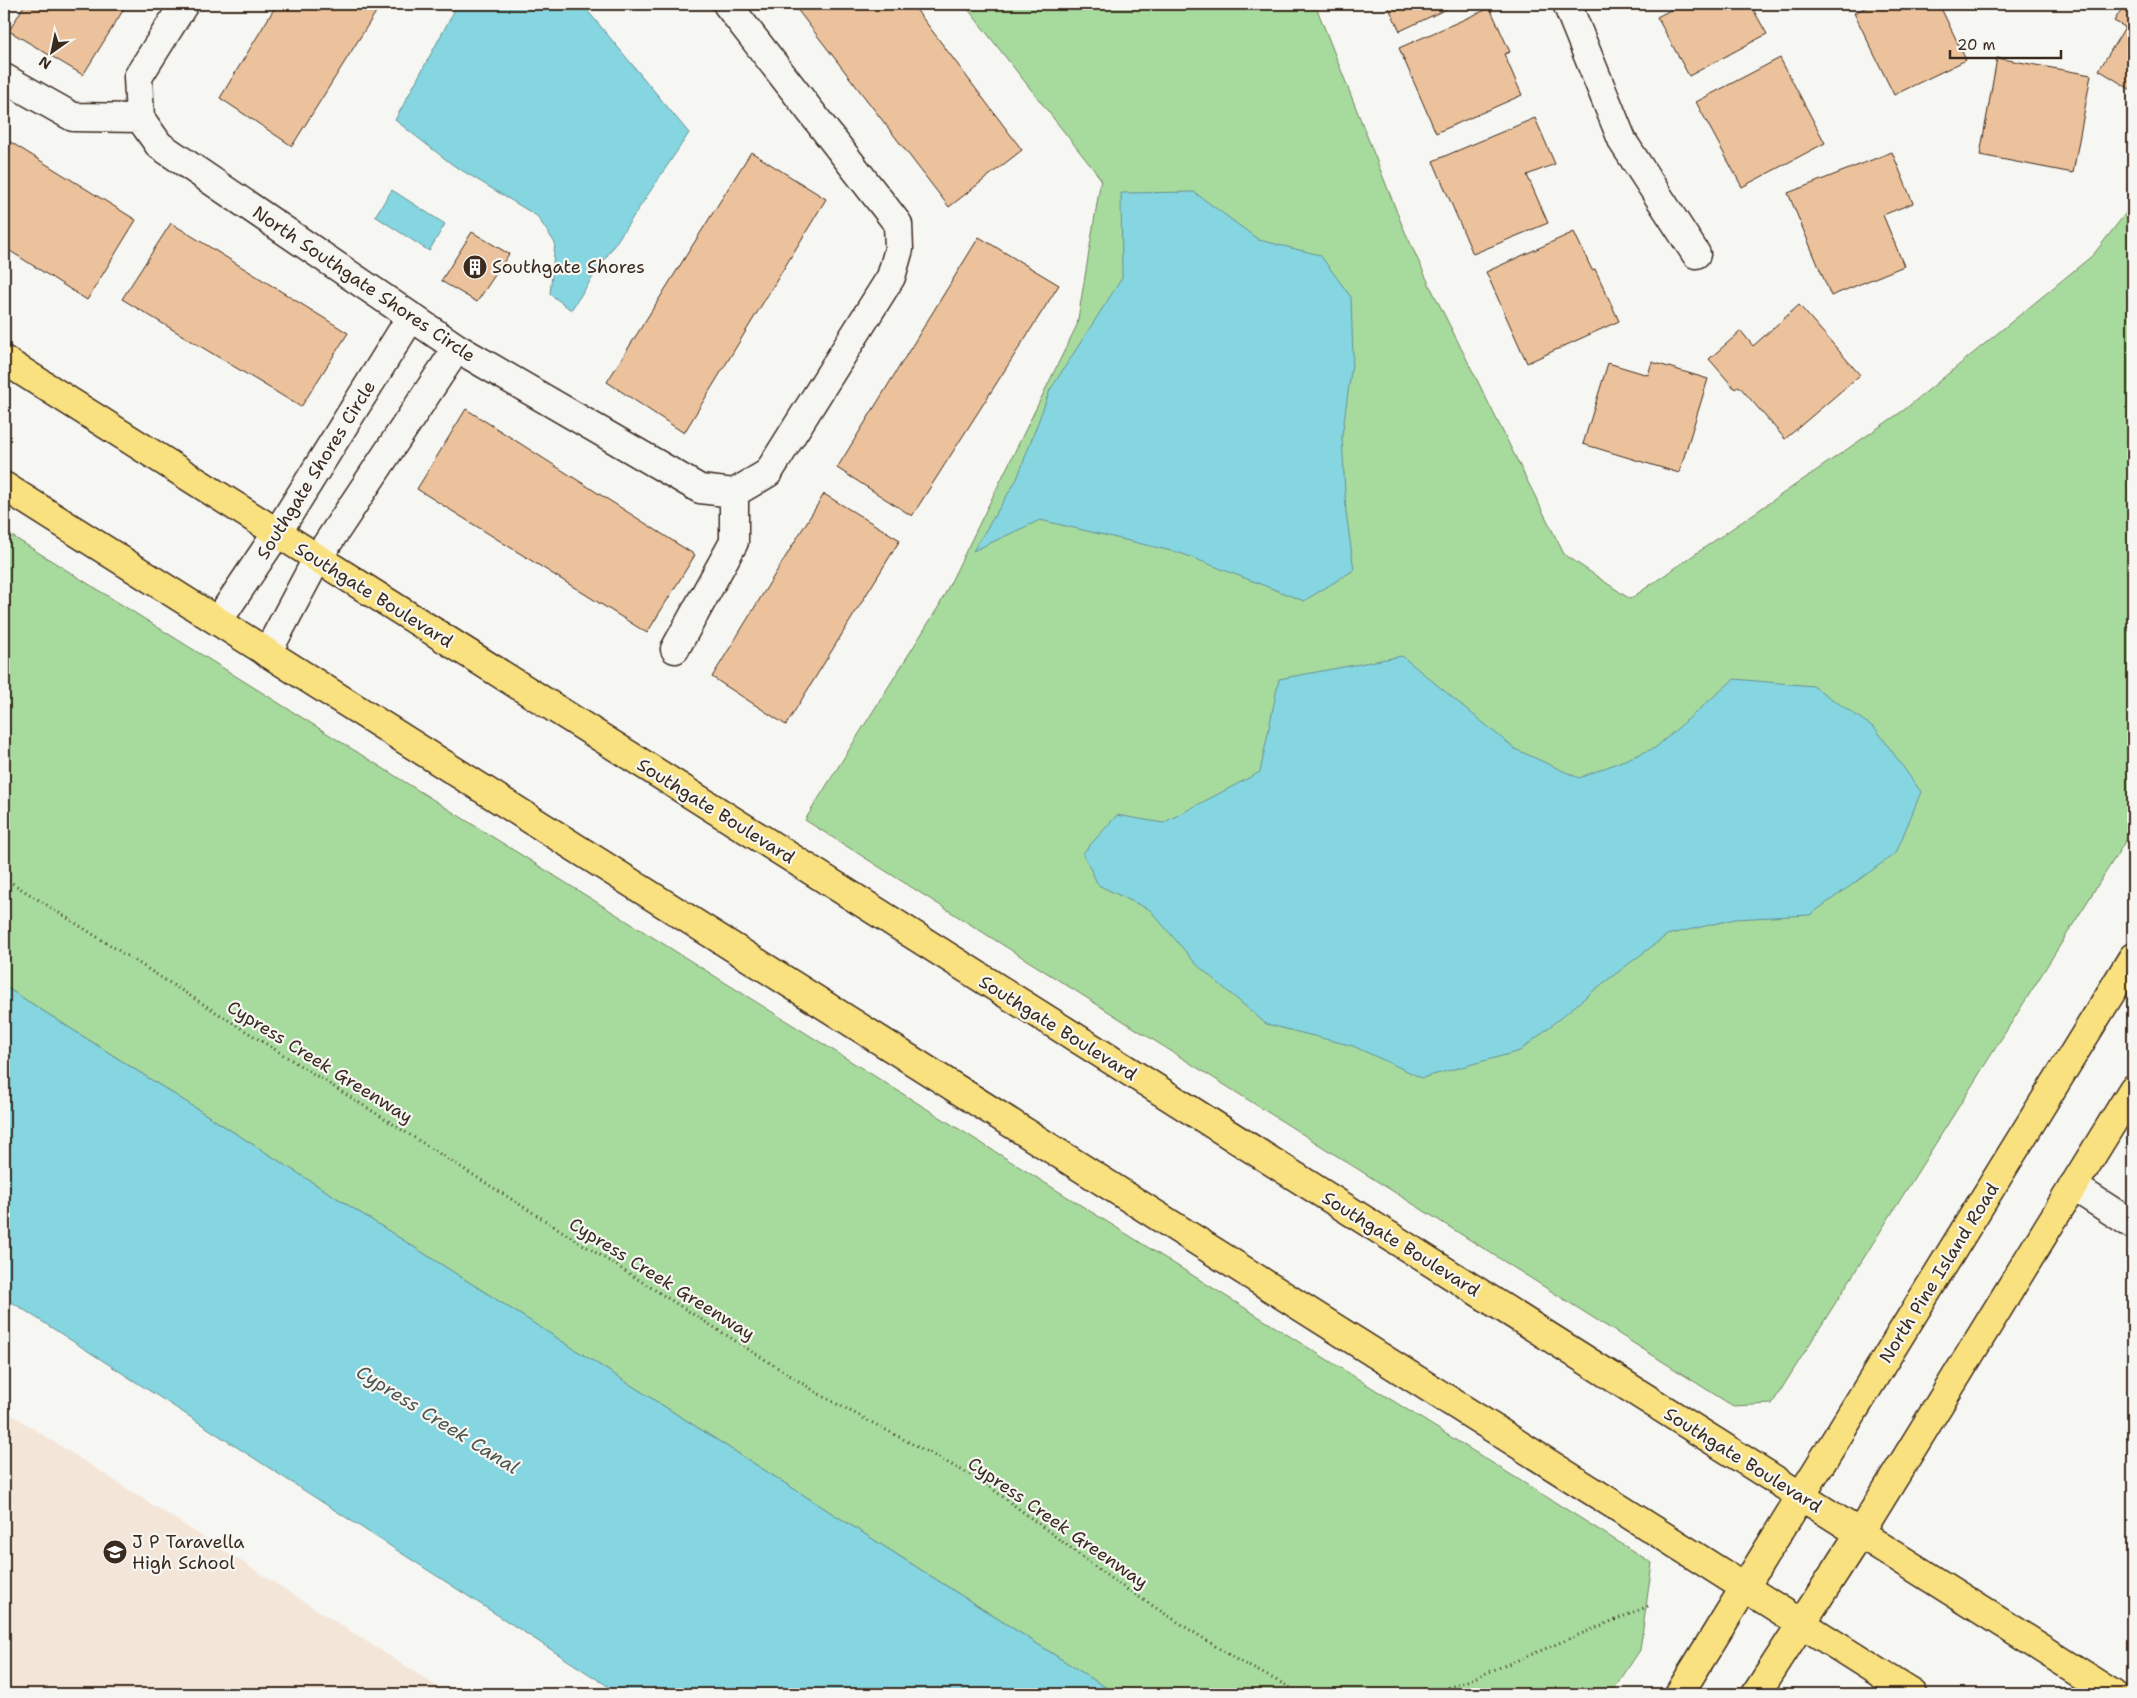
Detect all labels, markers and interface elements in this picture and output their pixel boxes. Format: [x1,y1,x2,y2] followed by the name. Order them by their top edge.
[28,28,78,78] north arrow
[1950,28,2061,60] scale bar
[1957,35,1996,55] text: 20 m
[35,52,54,73] text: N
[248,200,480,368] street label: North Southgate Shores Circle
[462,254,488,280] building icon: Southgate Shores
[492,255,645,279] place label: Southgate Shores
[251,376,381,564] street label: Southgate Shores Circle
[291,537,457,653] street label: Southgate Boulevard
[633,753,799,869] street label: Southgate Boulevard
[975,970,1141,1086] street label: Southgate Boulevard
[223,995,417,1129] street label: Cypress Creek Greenway
[1874,1178,2004,1368] street label: North Pine Island Road
[1318,1186,1484,1302] street label: Southgate Boulevard
[565,1212,759,1346] street label: Cypress Creek Greenway
[352,1359,524,1480] water label: Cypress Creek Canal
[1660,1402,1826,1518] street label: Southgate Boulevard
[963,1452,1153,1594] street label: Cypress Creek Greenway
[132,1530,245,1575] place label: J P Taravella High School
[102,1539,128,1565] school or university icon: J P Taravella High School

